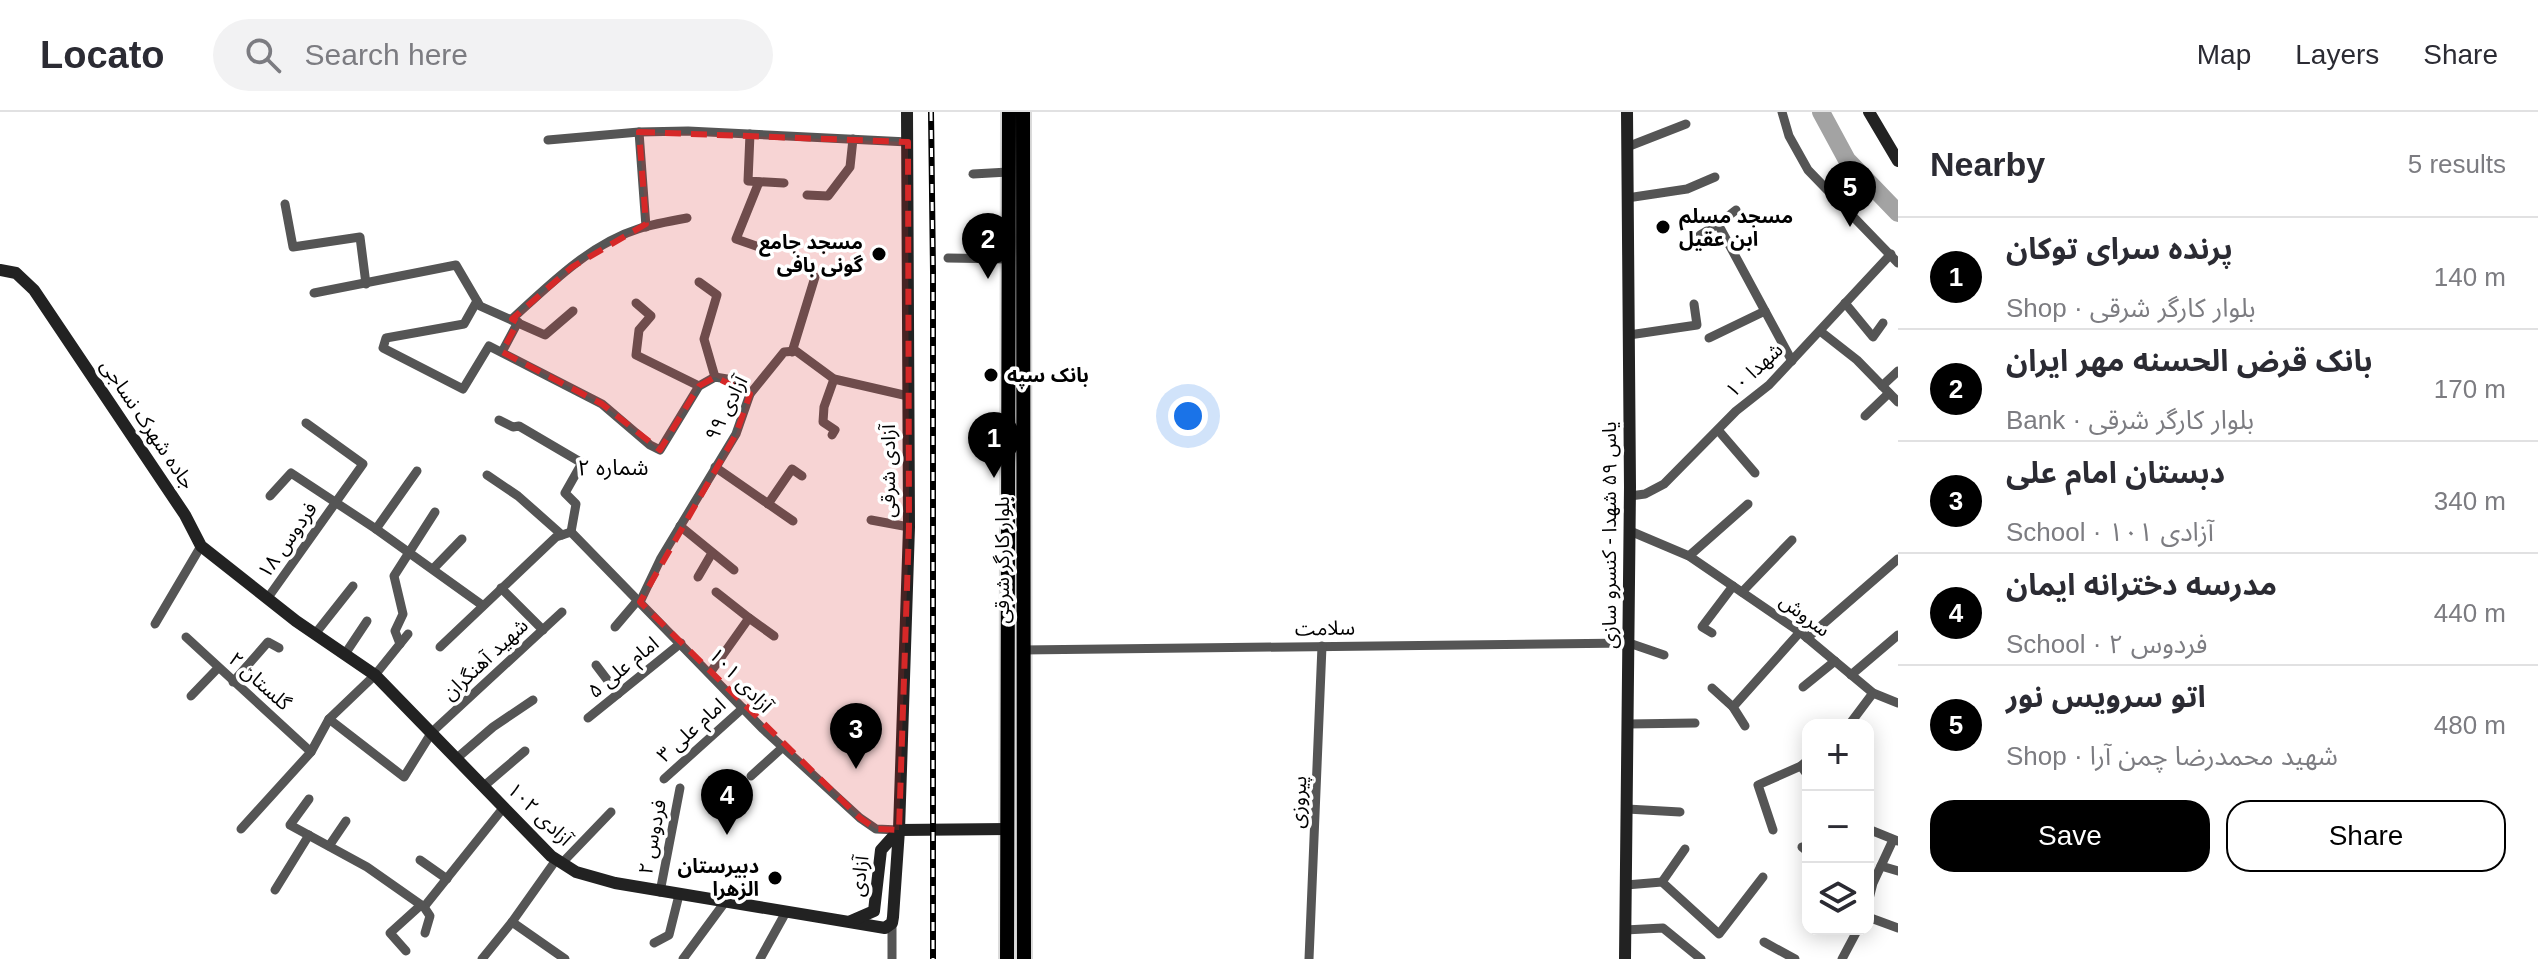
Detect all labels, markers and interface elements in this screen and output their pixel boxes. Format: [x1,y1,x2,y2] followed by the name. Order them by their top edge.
[213,19,773,91] search box
[241,33,285,77] icon: search
[40,34,165,76] text: Locato
[305,38,468,71] text: Search here
[2197,39,2251,70] text: Map
[2295,39,2379,70] text: Layers
[2423,39,2498,70] text: Share
[1930,145,2045,183] text: Nearby
[2408,149,2506,179] text: 5 results
[1824,161,1876,227] pin: 5
[1679,205,1793,251] place label: مسجد مسلم ابن عقیل
[962,213,1014,279] pin: 2
[1654,218,1672,236] marker: مسجد مسلم ابن عقیل
[759,231,864,277] place label: مسجد جامع گونی بافی
[2006,232,2233,265] text: پرنده سرای توکان
[870,245,888,263] marker: مسجد جامع گونی بافی
[1949,262,1963,292] text: 1
[2434,262,2506,292] text: 140 m
[2006,293,2256,323] text: Shop · بلوار کارگر شرقی
[1721,338,1787,402] street label: شهدا ۱۰
[2006,344,2373,377] text: بانک قرض الحسنه مهر ایران
[96,355,199,494] street label: جاده شهرک نساجی
[1007,364,1089,389] place label: بانک سپه
[982,366,1000,384] marker: بانک سپه
[700,371,753,444] street label: آزادی ٩٩
[1949,374,1963,404] text: 2
[2434,374,2506,404] text: 170 m
[1168,396,1208,436] your location
[2006,405,2254,435] text: Bank · بلوار کارگر شرقی
[968,412,1020,478] pin: 1
[1598,421,1621,649] street label: یاس ۵۹ شهدا - کنسرو سازی
[877,423,900,518] street label: آزادی شرقی
[577,455,649,481] district label: شماره ۲
[2006,456,2225,489] text: دبستان امام علی
[1949,486,1963,516] text: 3
[2434,486,2506,516] text: 340 m
[991,496,1014,624] street label: بلوار کارگر شرقی
[253,498,322,583] street label: فردوس ۱۸
[2006,517,2214,547] text: School · آزادی ۱۰۱
[2006,568,2277,601] text: مدرسه دخترانه ایمان
[1775,589,1834,642] street label: سروش
[1949,598,1963,628] text: 4
[2434,598,2506,628] text: 440 m
[438,614,533,705] street label: شهید آهنگران
[1295,616,1355,640] street label: سلامت
[2006,629,2207,659] text: School · فردوس ۲
[583,632,665,705] street label: امام علی ۵
[704,643,778,718] street label: آزادی ۱۰۱
[224,648,296,716] street label: گلستان ۲
[2006,680,2206,713] text: اتو سرویس نور
[652,694,732,769] street label: امام علی ۳
[830,703,882,769] pin: 3
[1949,710,1963,740] text: 5
[2434,710,2506,740] text: 480 m
[1802,719,1874,935] map controls
[1802,719,1874,791] button: +
[2006,741,2338,771] text: Shop · شهید محمدرضا چمن آرا
[701,769,753,835] pin: 4
[1286,775,1313,829] street label: پیروزی
[503,778,578,852] street label: آزادی ۱۰۲
[1802,791,1874,863] button: −
[634,798,671,877] street label: فردوس ۲
[1930,800,2210,872] button: Save
[2226,800,2506,872] button: Share
[846,853,874,898] street label: آزادی
[677,855,759,901] place label: دبیرستان الزهرا
[1802,863,1874,935] button: layers
[766,869,784,887] marker: دبیرستان الزهرا

